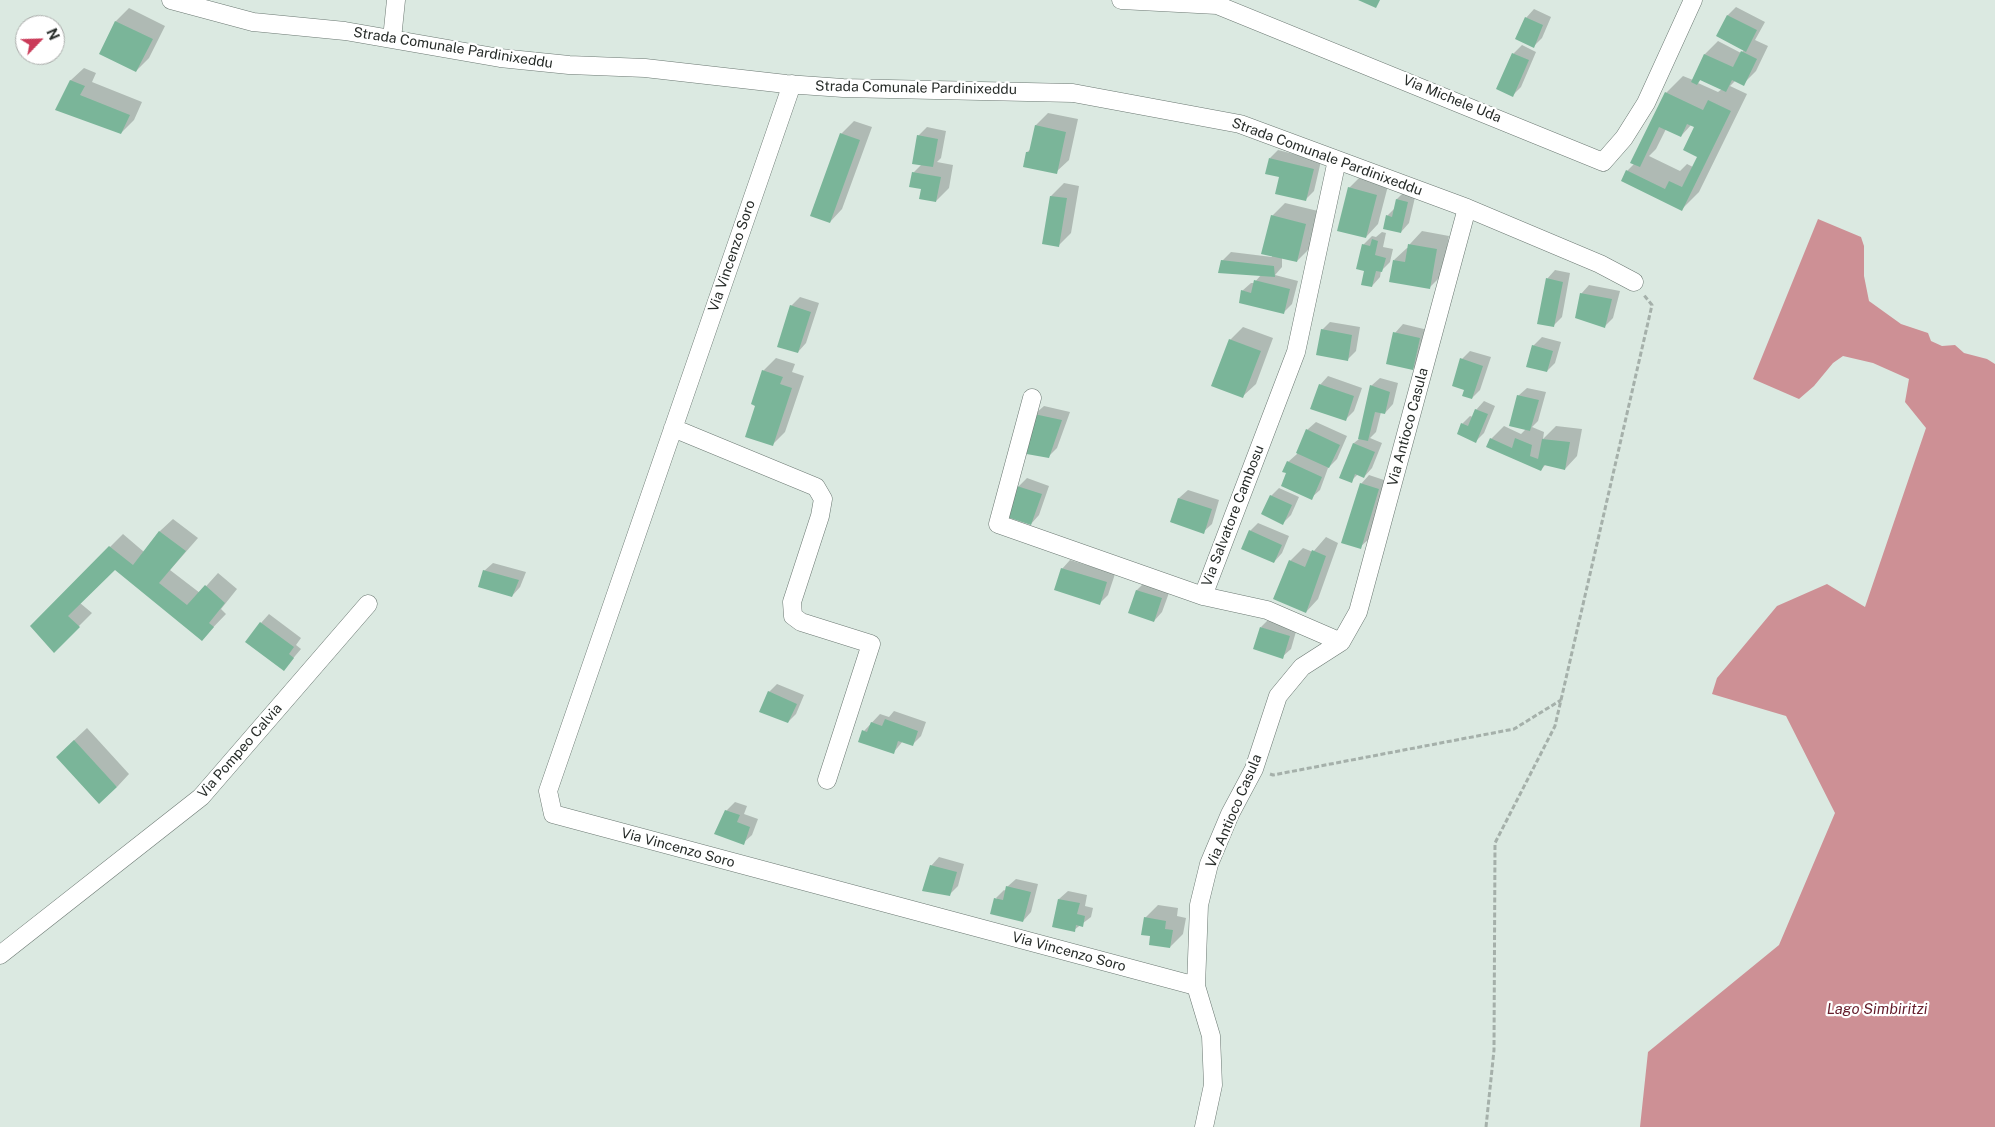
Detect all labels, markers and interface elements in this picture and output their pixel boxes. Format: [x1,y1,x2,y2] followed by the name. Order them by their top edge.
[15,15,65,65] north arrow
[352,24,554,72] street label: Strada Comunale Pardinixeddu
[43,26,62,43] text: N
[1400,72,1504,126] street label: Via Michele Uda
[815,78,1017,98] street label: Strada Comunale Pardinixeddu
[1229,115,1425,199] street label: Strada Comunale Pardinixeddu
[705,198,759,314] street label: Via Vincenzo Soro
[1384,366,1432,488] street label: Via Antioco Casula
[1198,443,1268,589] street label: Via Salvatore Cambosu
[194,700,286,802] street label: Via Pompeo Calvia
[1202,752,1266,870] street label: Via Antioco Casula
[619,825,737,871] street label: Via Vincenzo Soro
[1010,929,1128,975] street label: Via Vincenzo Soro
[1827,1000,1927,1018] water label: Lago Simbiritzi

